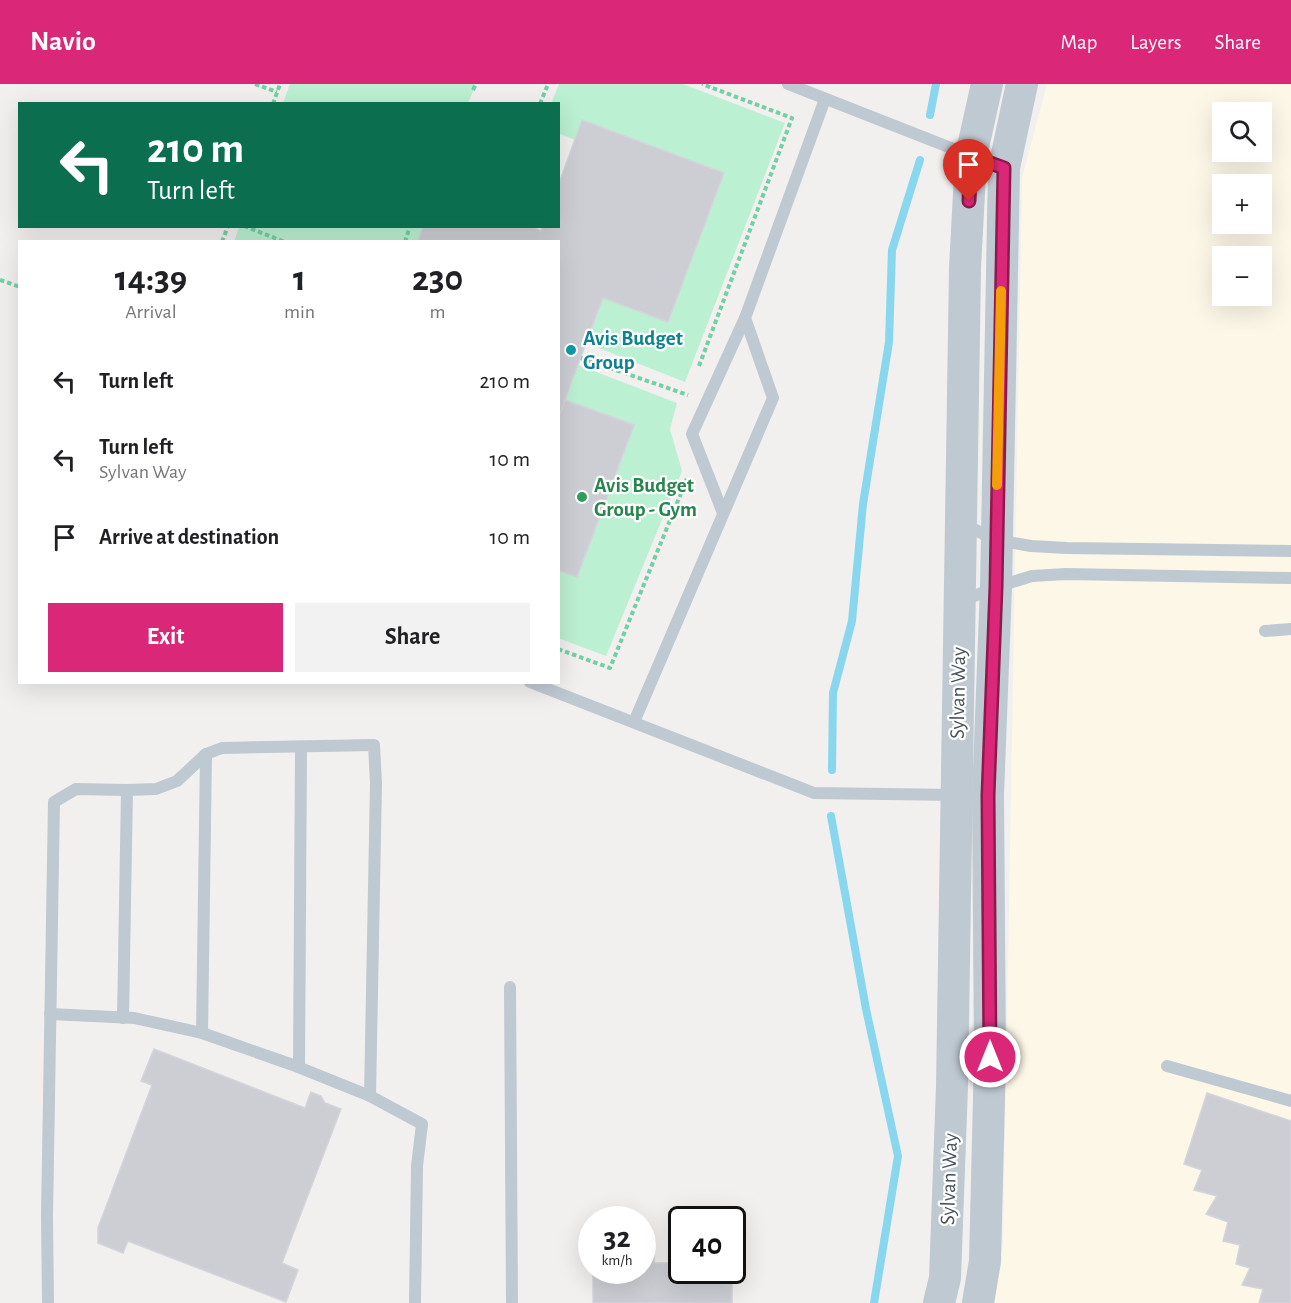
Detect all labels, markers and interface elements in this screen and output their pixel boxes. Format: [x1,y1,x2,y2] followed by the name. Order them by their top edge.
[30,28,96,56] text: Navio
[1061,32,1097,53] text: Map
[1130,32,1181,53] text: Layers
[1214,32,1261,53] text: Share
[1212,102,1272,306] map controls
[1212,102,1272,162] button: search
[48,126,126,204] icon: left
[147,128,244,170] text: 210 m
[943,139,994,201] pin
[952,148,985,181] icon: arrive
[1212,174,1272,234] button: +
[147,177,235,204] text: Turn left
[1212,246,1272,306] button: −
[115,261,187,297] text: 14:39
[293,261,306,297] text: 1
[412,261,463,297] text: 230
[125,302,177,322] text: Arrival
[284,302,315,322] text: min
[430,302,446,322] text: m
[583,328,683,373] place label: Avis Budget Group
[564,343,578,357] marker: Avis Budget Group
[48,365,81,398] icon: left
[99,370,173,392] text: Turn left
[480,370,530,392] text: 210 m
[99,436,173,458] text: Turn left
[48,443,81,476] icon: left
[490,448,530,470] text: 10 m
[99,462,187,482] text: Sylvan Way
[594,475,697,520] place label: Avis Budget Group - Gym
[575,490,589,504] marker: Avis Budget Group - Gym
[48,521,81,554] icon: arrive
[99,526,279,548] text: Arrive at destination
[490,526,530,548] text: 10 m
[48,603,283,672] button: Exit
[295,603,530,672] button: Share
[947,647,969,739] street label: Sylvan Way
[958,1025,1022,1089] position arrow
[937,1133,961,1225] street label: Sylvan Way
[668,1206,746,1284] speed limit sign: 40
[603,1223,631,1253] text: 32
[602,1253,632,1268] text: km/h

